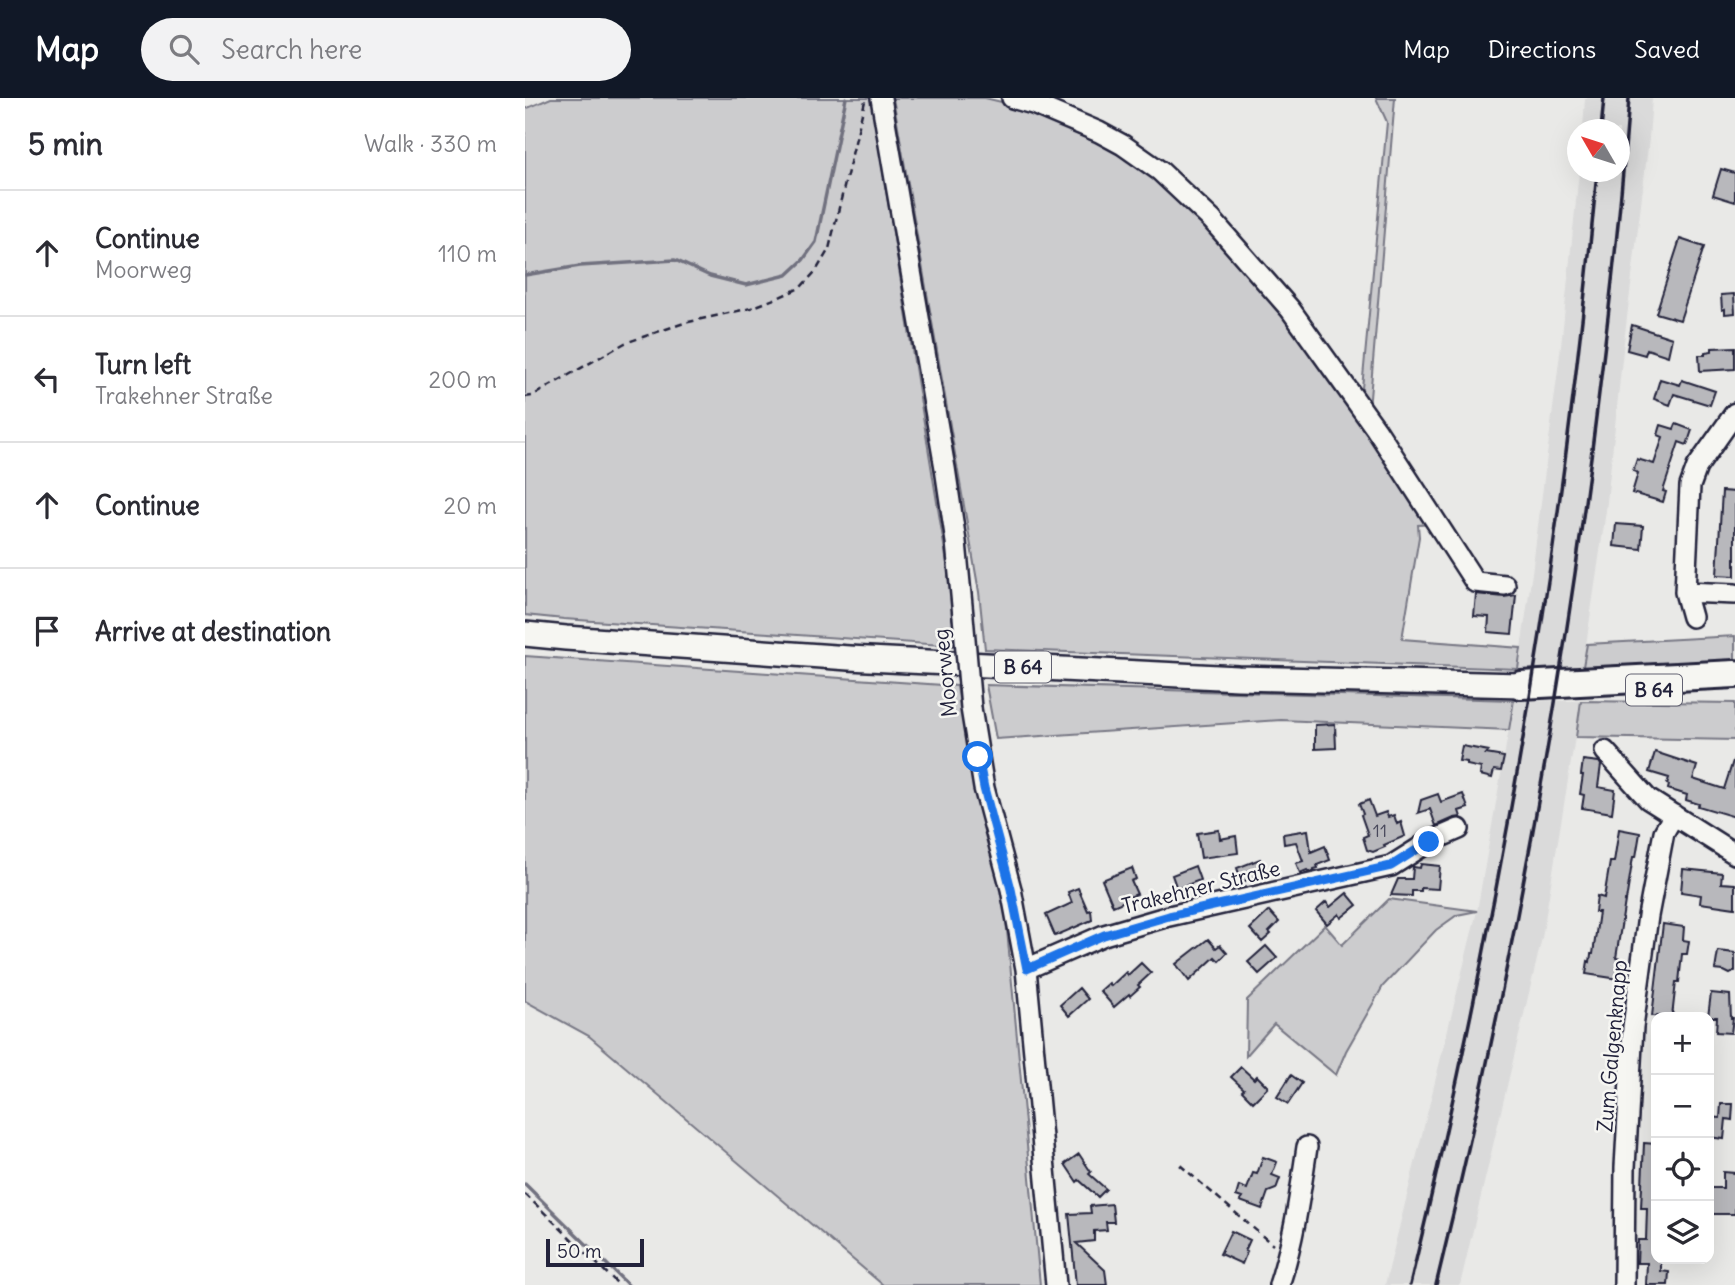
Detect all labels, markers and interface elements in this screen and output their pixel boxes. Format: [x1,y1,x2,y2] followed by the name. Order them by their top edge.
[141,18,631,81] search box
[35,28,99,70] text: Map
[165,30,203,68] icon: search
[221,33,362,66] text: Search here
[1403,34,1450,64] text: Map
[1488,34,1596,64] text: Directions
[1634,34,1700,64] text: Saved
[1567,119,1630,182] north arrow
[28,125,103,163] text: 5 min
[364,129,497,158] text: Walk · 330 m
[95,222,200,255] text: Continue
[28,234,66,272] icon: ahead
[438,239,497,268] text: 110 m
[95,255,192,284] text: Moorweg
[95,348,191,381] text: Turn left
[28,360,66,398] icon: left
[428,365,497,394] text: 200 m
[95,381,273,410] text: Trakehner Straße
[28,486,66,524] icon: ahead
[95,489,200,522] text: Continue
[444,491,497,520] text: 20 m
[28,612,66,650] icon: arrive
[95,615,331,648] text: Arrive at destination
[927,628,963,718] street label: Moorweg
[995,652,1051,682] road number: B 64
[1626,674,1682,706] road number: B 64
[962,741,993,772] route start
[1373,819,1387,842] house number: 11
[1413,826,1444,857] route end
[1119,854,1283,920] street label: Trakehner Straße
[1591,959,1633,1133] street label: Zum Galgenknapp
[1651,1012,1714,1264] map controls
[1651,1012,1714,1075] button: +
[1651,1075,1714,1138] button: −
[1651,1138,1714,1201] button: locate
[1651,1201,1714,1264] button: layers
[546,1236,644,1268] scale bar
[557,1239,602,1263] text: 50 m

